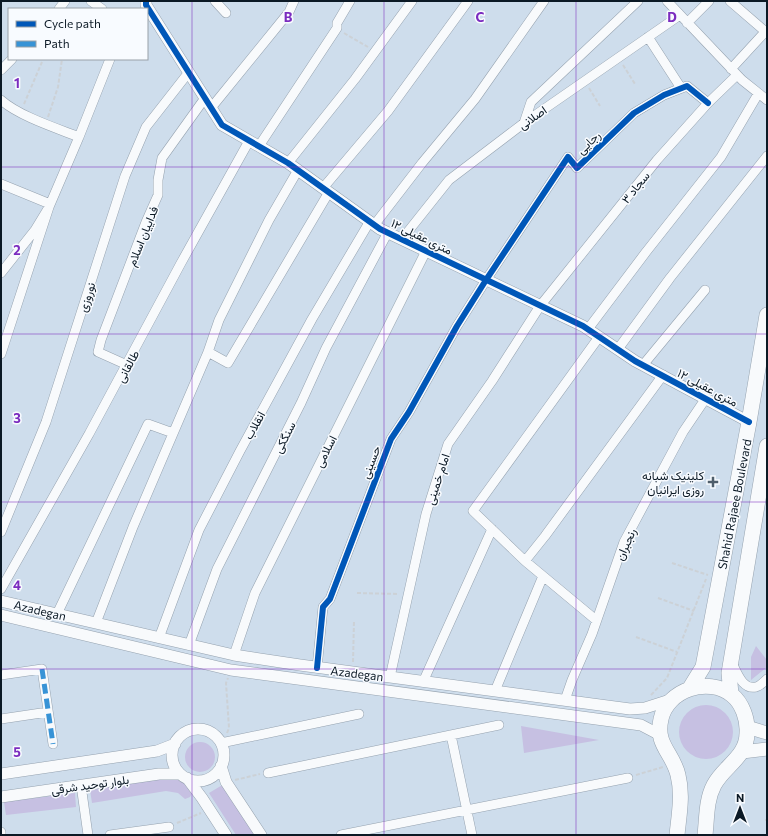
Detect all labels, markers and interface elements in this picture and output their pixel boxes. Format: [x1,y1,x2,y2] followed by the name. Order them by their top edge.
[8,8,148,60] legend
[284,9,293,25] text: B
[476,9,485,25] text: C
[667,9,677,25] text: D
[44,16,101,30] text: Cycle path
[44,36,70,50] text: Path
[14,75,20,91] text: 1
[515,102,550,133] street label: اصلانی
[573,127,604,158] street label: رجایی
[618,168,653,206] street label: سجاد ۳
[124,204,162,269] street label: فداییان اسلام
[388,215,455,259] street label: ۱۲ متری عقیلی
[13,242,21,258] text: 2
[75,280,99,314] street label: نوروزی
[113,347,143,386] street label: طالقانی
[674,365,741,411] street label: ۱۲ متری عقیلی
[241,409,268,442] street label: انقلاب
[13,410,21,426] text: 3
[270,419,300,456] street label: سنگکی
[311,433,341,470] street label: اسلامی
[714,438,754,570] street label: Shahid Rajaee Boulevard
[357,443,385,481] street label: حسینی
[422,452,454,507] street label: امام خمینی
[642,468,704,498] place label: کلینیک شبانه روزی ایرانیان
[707,476,719,488] marker: کلینیک شبانه روزی ایرانیان
[612,526,640,563] street label: رنجبران
[13,577,21,593] text: 4
[12,597,68,623] street label: Azadegan
[330,663,384,683] street label: Azadegan
[13,744,21,760] text: 5
[50,772,130,798] street label: بلوار توحید شرقی
[720,788,760,828] north arrow
[736,791,744,804] text: N

